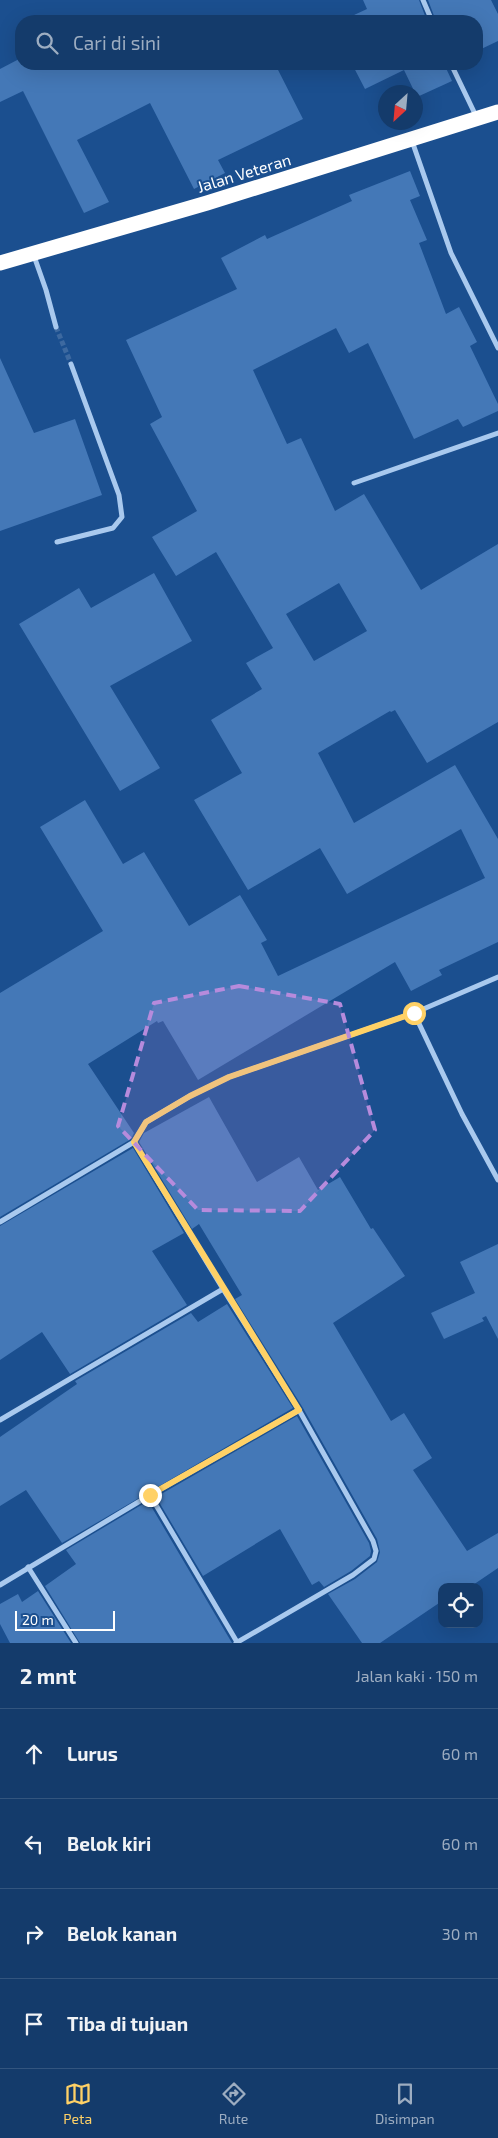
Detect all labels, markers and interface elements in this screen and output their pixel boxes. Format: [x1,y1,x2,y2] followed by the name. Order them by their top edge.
[15,15,483,70] search box
[33,29,61,57] icon: search
[73,31,161,54] text: Cari di sini
[378,85,423,130] north arrow
[195,149,293,196] street label: Jalan Veteran
[403,1002,426,1025] route start
[139,1484,162,1507] route end
[438,1583,483,1628] map controls
[438,1583,483,1628] button: locate
[15,1608,115,1631] scale bar
[22,1611,54,1628] text: 20 m
[20,1663,76,1688] text: 2 mnt
[355,1666,478,1685] text: Jalan kaki · 150 m
[20,1740,48,1768] icon: ahead
[67,1742,118,1765] text: Lurus
[442,1744,478,1763] text: 60 m
[20,1830,48,1858] icon: left
[67,1832,151,1855] text: Belok kiri
[442,1834,478,1853] text: 60 m
[20,1920,48,1948] icon: right
[67,1922,177,1945] text: Belok kanan
[442,1924,478,1943] text: 30 m
[20,2010,48,2038] icon: arrive
[67,2012,188,2035] text: Tiba di tujuan
[63,2080,92,2127] tab: Peta
[219,2080,248,2127] tab: Rute
[375,2080,435,2127] tab: Disimpan

